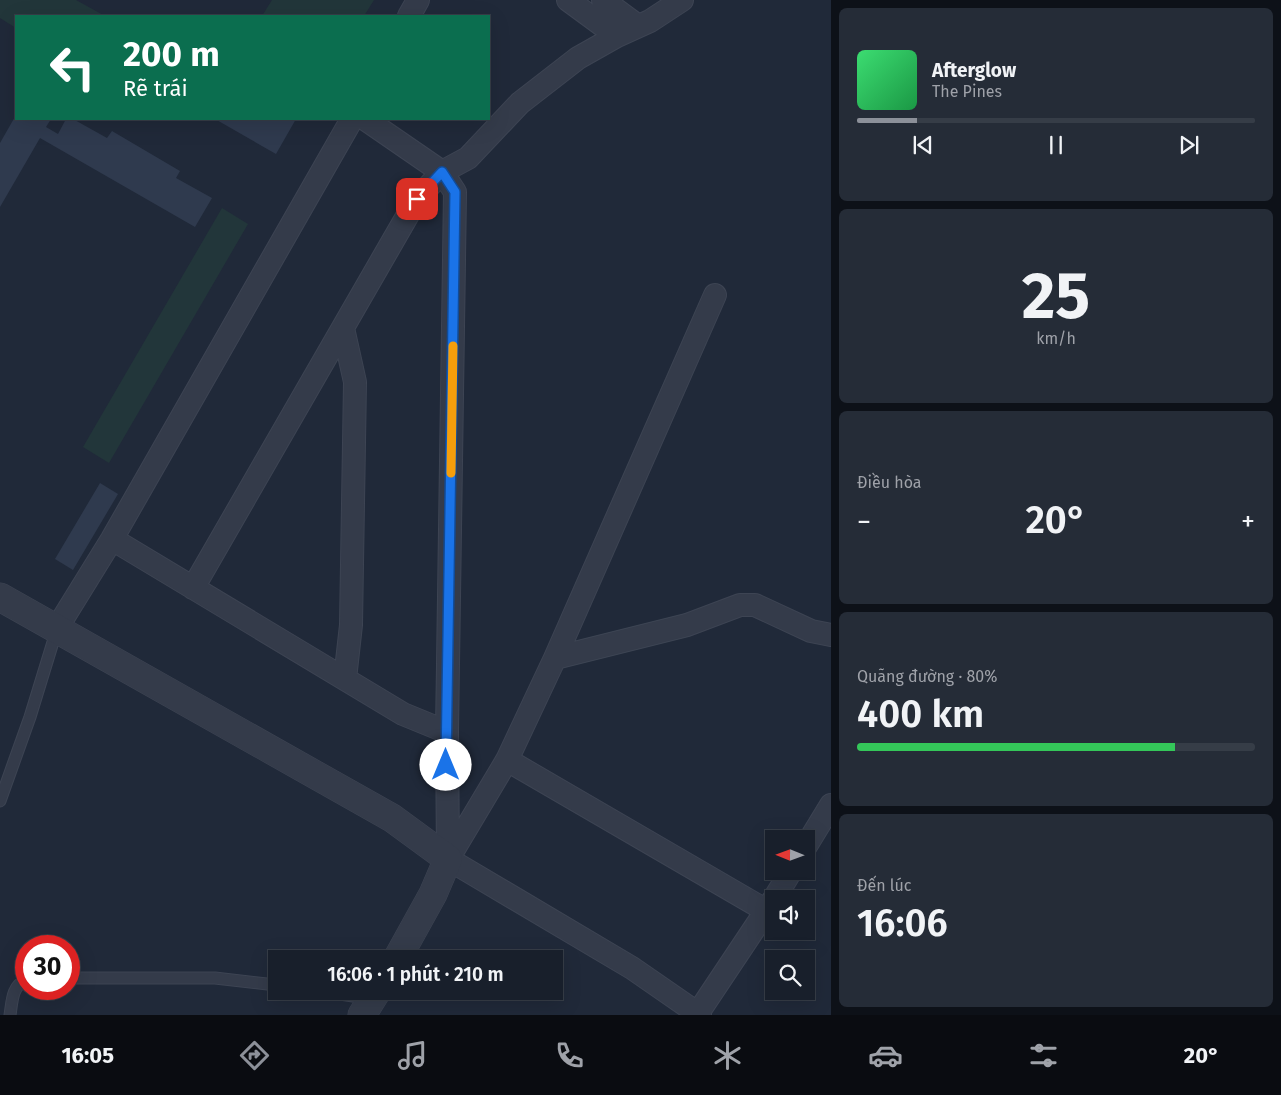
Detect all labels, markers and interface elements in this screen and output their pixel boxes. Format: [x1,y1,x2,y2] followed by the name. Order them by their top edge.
[123,33,220,75] text: 200 m
[40,35,105,100] icon: left
[932,59,1016,82] text: Afterglow
[123,75,188,102] text: Rẽ trái
[932,82,1002,101] text: The Pines
[909,131,937,159] icon: previous
[1042,131,1070,159] icon: pause
[1175,131,1203,159] icon: next
[396,178,438,220] pin
[403,185,431,213] icon: arrive
[1022,257,1090,335] text: 25
[1036,329,1076,348] text: km/h
[857,473,922,492] text: Điều hòa
[1025,497,1087,543] text: 20°
[857,505,871,538] text: −
[1241,505,1255,538] text: +
[857,667,997,686] text: Quãng đường · 80%
[857,691,984,737] text: 400 km
[419,738,471,790] position arrow
[765,830,815,880] north arrow
[765,830,815,1000] map controls
[857,876,911,895] text: Đến lúc
[765,890,815,940] button: sound
[857,900,948,946] text: 16:06
[15,935,80,1000] speed limit sign: 30
[765,950,815,1000] button: search
[327,963,504,986] text: 16:06 · 1 phút · 210 m
[237,1038,272,1073] icon: directions
[395,1038,430,1073] icon: music
[552,1038,587,1073] icon: phone
[710,1038,745,1073] icon: climate
[868,1038,903,1073] icon: car
[1026,1038,1061,1073] icon: filters
[61,1042,114,1069] text: 16:05
[1184,1042,1219,1069] text: 20°

